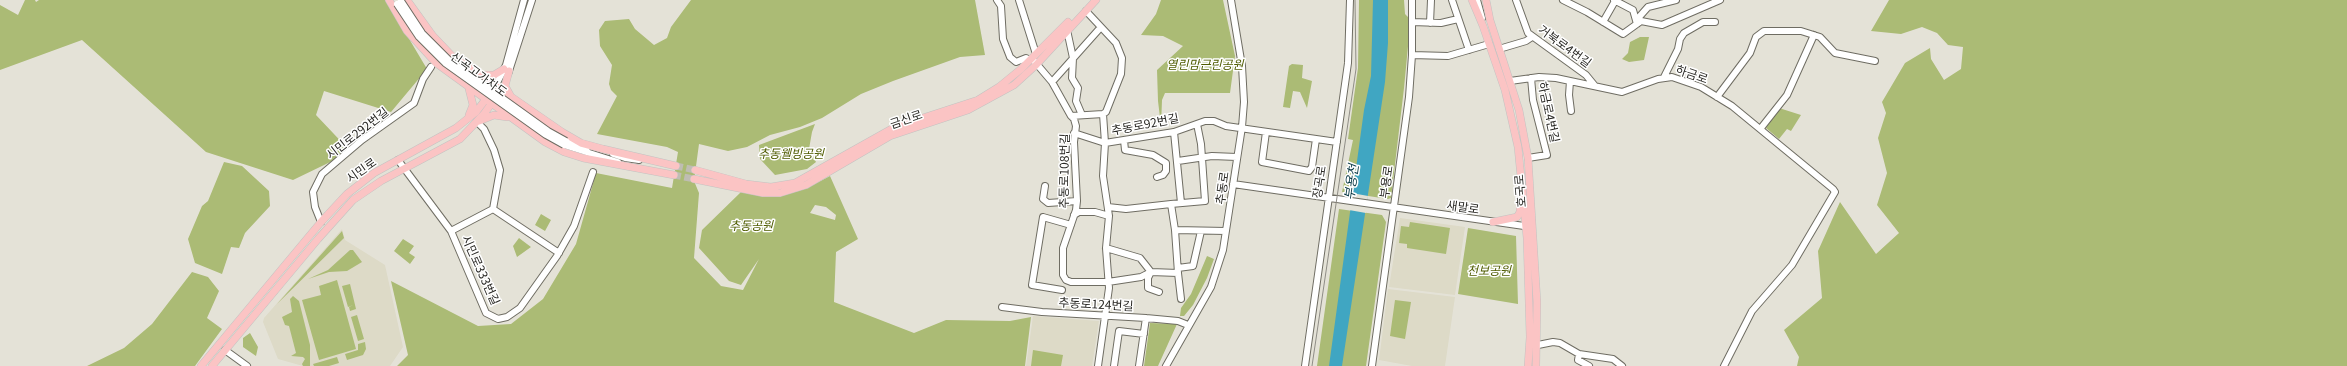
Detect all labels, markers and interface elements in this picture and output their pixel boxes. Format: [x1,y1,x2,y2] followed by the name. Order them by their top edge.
[1536,22,1594,70] street label: 거북로4번길
[448,49,510,99] street label: 신곡고가차도
[1166,57,1244,71] park label: 열린맘근린공원
[1674,62,1710,86] street label: 하금로
[1536,80,1562,144] street label: 하금로4번길
[323,104,391,162] street label: 시민로292번길
[888,107,924,131] street label: 금신로
[1110,110,1180,138] street label: 추동로92번길
[1056,133,1072,209] street label: 추동로108번길
[758,146,824,160] park label: 추동웰빙공원
[343,155,379,185] street label: 시민로
[1341,163,1361,201] water label: 부용천
[1309,165,1329,199] street label: 장곡로
[1377,165,1395,199] street label: 부용로
[1213,171,1231,205] street label: 추동로
[1511,174,1529,208] street label: 호국로
[1446,198,1480,216] street label: 새말로
[729,218,773,232] park label: 추동공원
[459,233,503,307] street label: 시민로333번길
[1467,263,1511,277] park label: 천보공원
[1058,295,1134,313] street label: 추동로124번길

